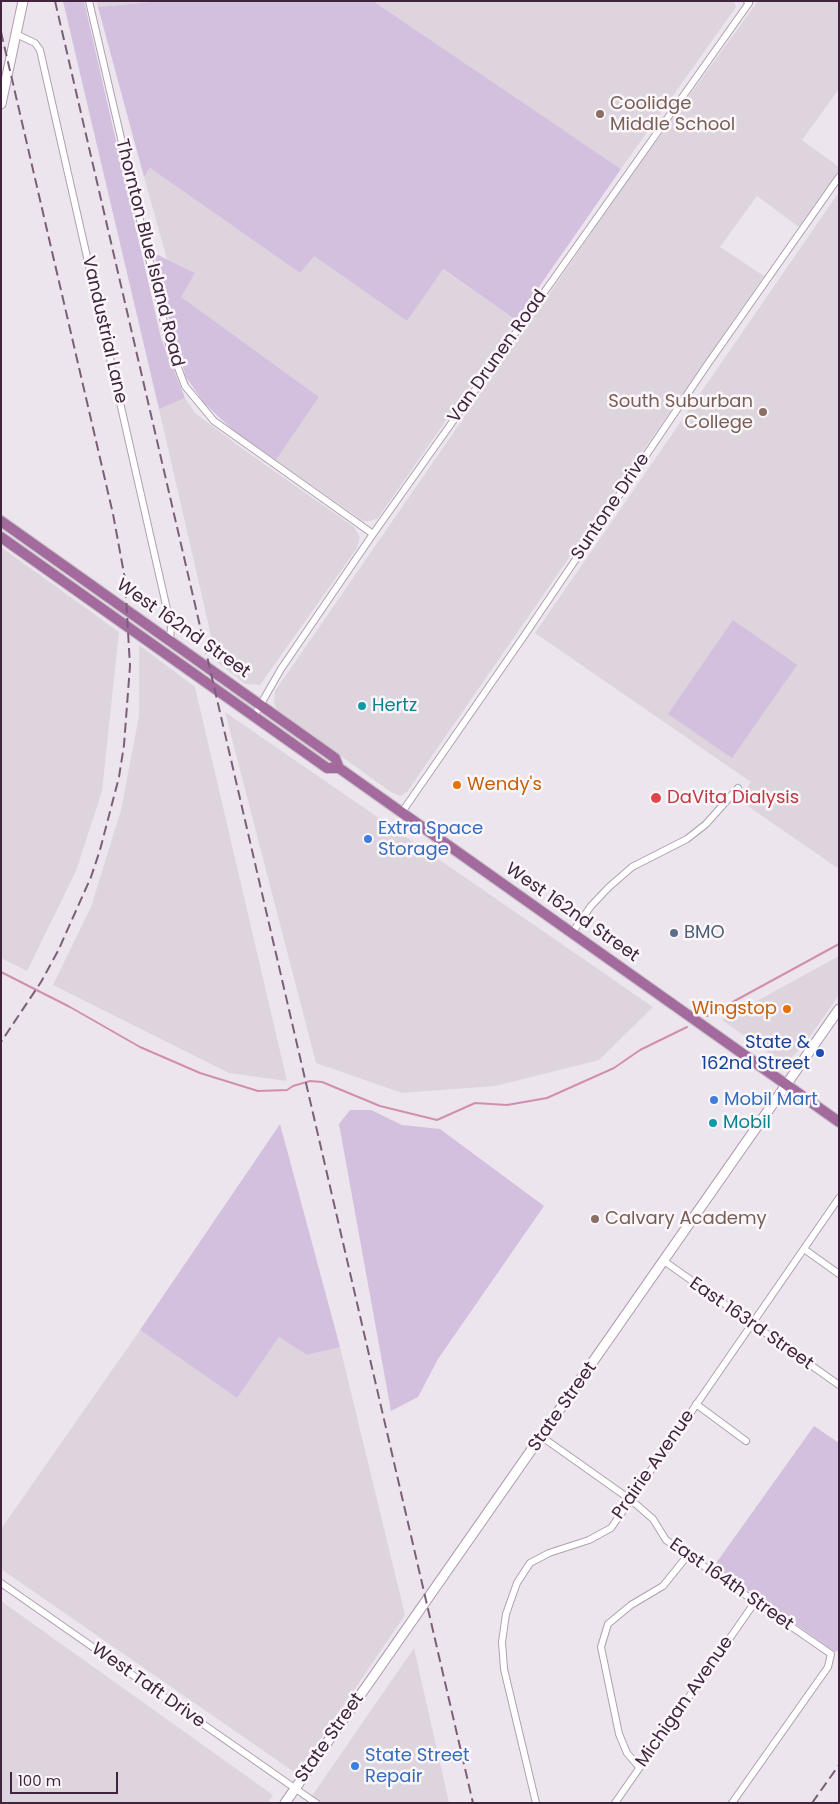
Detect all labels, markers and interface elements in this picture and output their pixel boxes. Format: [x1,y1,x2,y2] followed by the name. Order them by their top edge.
[610,93,735,136] place label: Coolidge Middle School
[594,108,606,120] marker: Coolidge Middle School
[110,137,188,369] street label: Thornton Blue Island Road
[77,254,131,406] street label: Vandustrial Lane
[444,286,552,428] street label: Van Drunen Road
[608,391,753,434] place label: South Suburban College
[757,406,769,418] marker: South Suburban College
[567,449,655,565] street label: Suntone Drive
[112,575,254,683] street label: West 162nd Street
[372,695,417,717] place label: Hertz
[356,700,368,712] marker: Hertz
[467,774,542,796] place label: Wendy's
[451,779,463,791] marker: Wendy's
[667,787,799,809] place label: DaVita Dialysis
[649,791,663,805] marker: DaVita Dialysis
[378,818,483,861] place label: Extra Space Storage
[362,833,374,845] marker: Extra Space Storage
[501,859,643,967] street label: West 162nd Street
[684,922,725,944] place label: BMO
[668,927,680,939] marker: BMO
[692,998,777,1020] place label: Wingstop
[781,1003,793,1015] marker: Wingstop
[701,1032,810,1074] place label: State & 162nd Street
[814,1047,826,1059] marker: State & 162nd Street
[724,1089,818,1111] place label: Mobil Mart
[708,1094,720,1106] marker: Mobil Mart
[723,1112,771,1134] place label: Mobil
[707,1117,719,1129] marker: Mobil
[605,1208,767,1230] place label: Calvary Academy
[589,1213,601,1225] marker: Calvary Academy
[685,1273,817,1375] street label: East 163rd Street
[524,1358,602,1456] street label: State Street
[608,1406,700,1524] street label: Prairie Avenue
[665,1534,797,1636] street label: East 164th Street
[632,1632,738,1772] street label: Michigan Avenue
[87,1639,209,1733] street label: West Taft Drive
[291,1689,369,1787] street label: State Street
[365,1745,470,1788] place label: State Street Repair
[349,1760,361,1772] marker: State Street Repair
[12,1762,120,1794] scale bar
[18,1770,61,1791] text: 100 m

